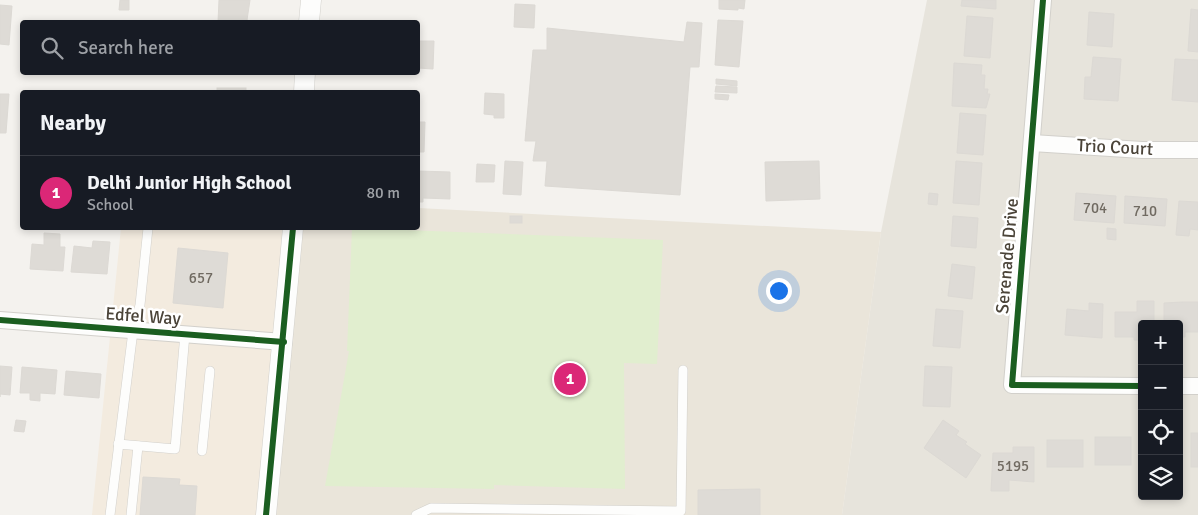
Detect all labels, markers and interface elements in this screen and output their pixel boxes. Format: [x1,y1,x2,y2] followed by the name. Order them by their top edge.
[20,20,420,75] search box
[38,34,66,62] icon: search
[78,36,174,60] text: Search here
[40,110,106,136] text: Nearby
[1076,134,1154,160] street label: Trio Court
[87,171,291,195] text: Delhi Junior High School
[52,183,60,203] text: 1
[366,183,400,203] text: 80 m
[87,195,133,215] text: School
[991,197,1023,315] street label: Serenade Drive
[1083,199,1107,217] house number: 704
[1133,202,1157,220] house number: 710
[189,269,213,287] house number: 657
[766,278,792,304] your location
[105,302,182,330] street label: Edfel Way
[1138,320,1183,500] map controls
[1138,320,1183,365] button: +
[554,360,586,398] pin: 1
[1138,365,1183,410] button: −
[1138,410,1183,455] button: locate
[1138,455,1183,500] button: layers
[997,457,1029,475] house number: 5195

